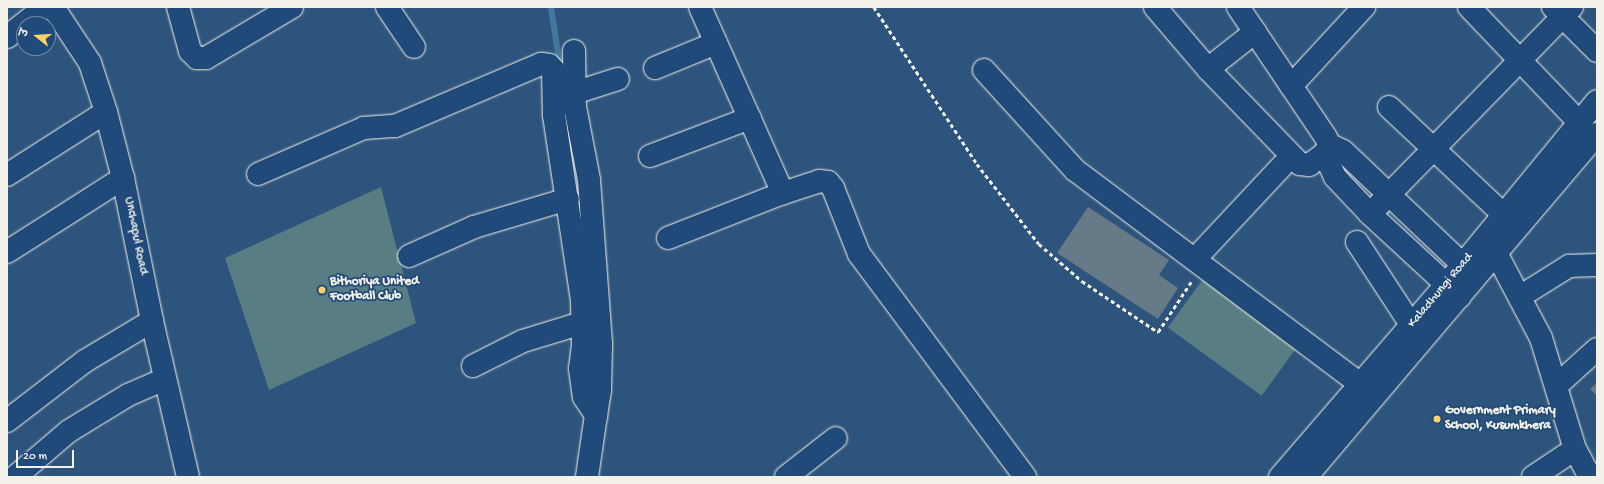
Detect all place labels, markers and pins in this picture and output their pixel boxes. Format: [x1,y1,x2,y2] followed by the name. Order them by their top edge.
[330,275,419,306] place label: Bithoriya United Football Club
[317,285,327,295] marker: Bithoriya United Football Club
[1445,404,1556,435] place label: Government Primary School, Kusumkhera
[1432,414,1442,424] marker: Government Primary School, Kusumkhera

